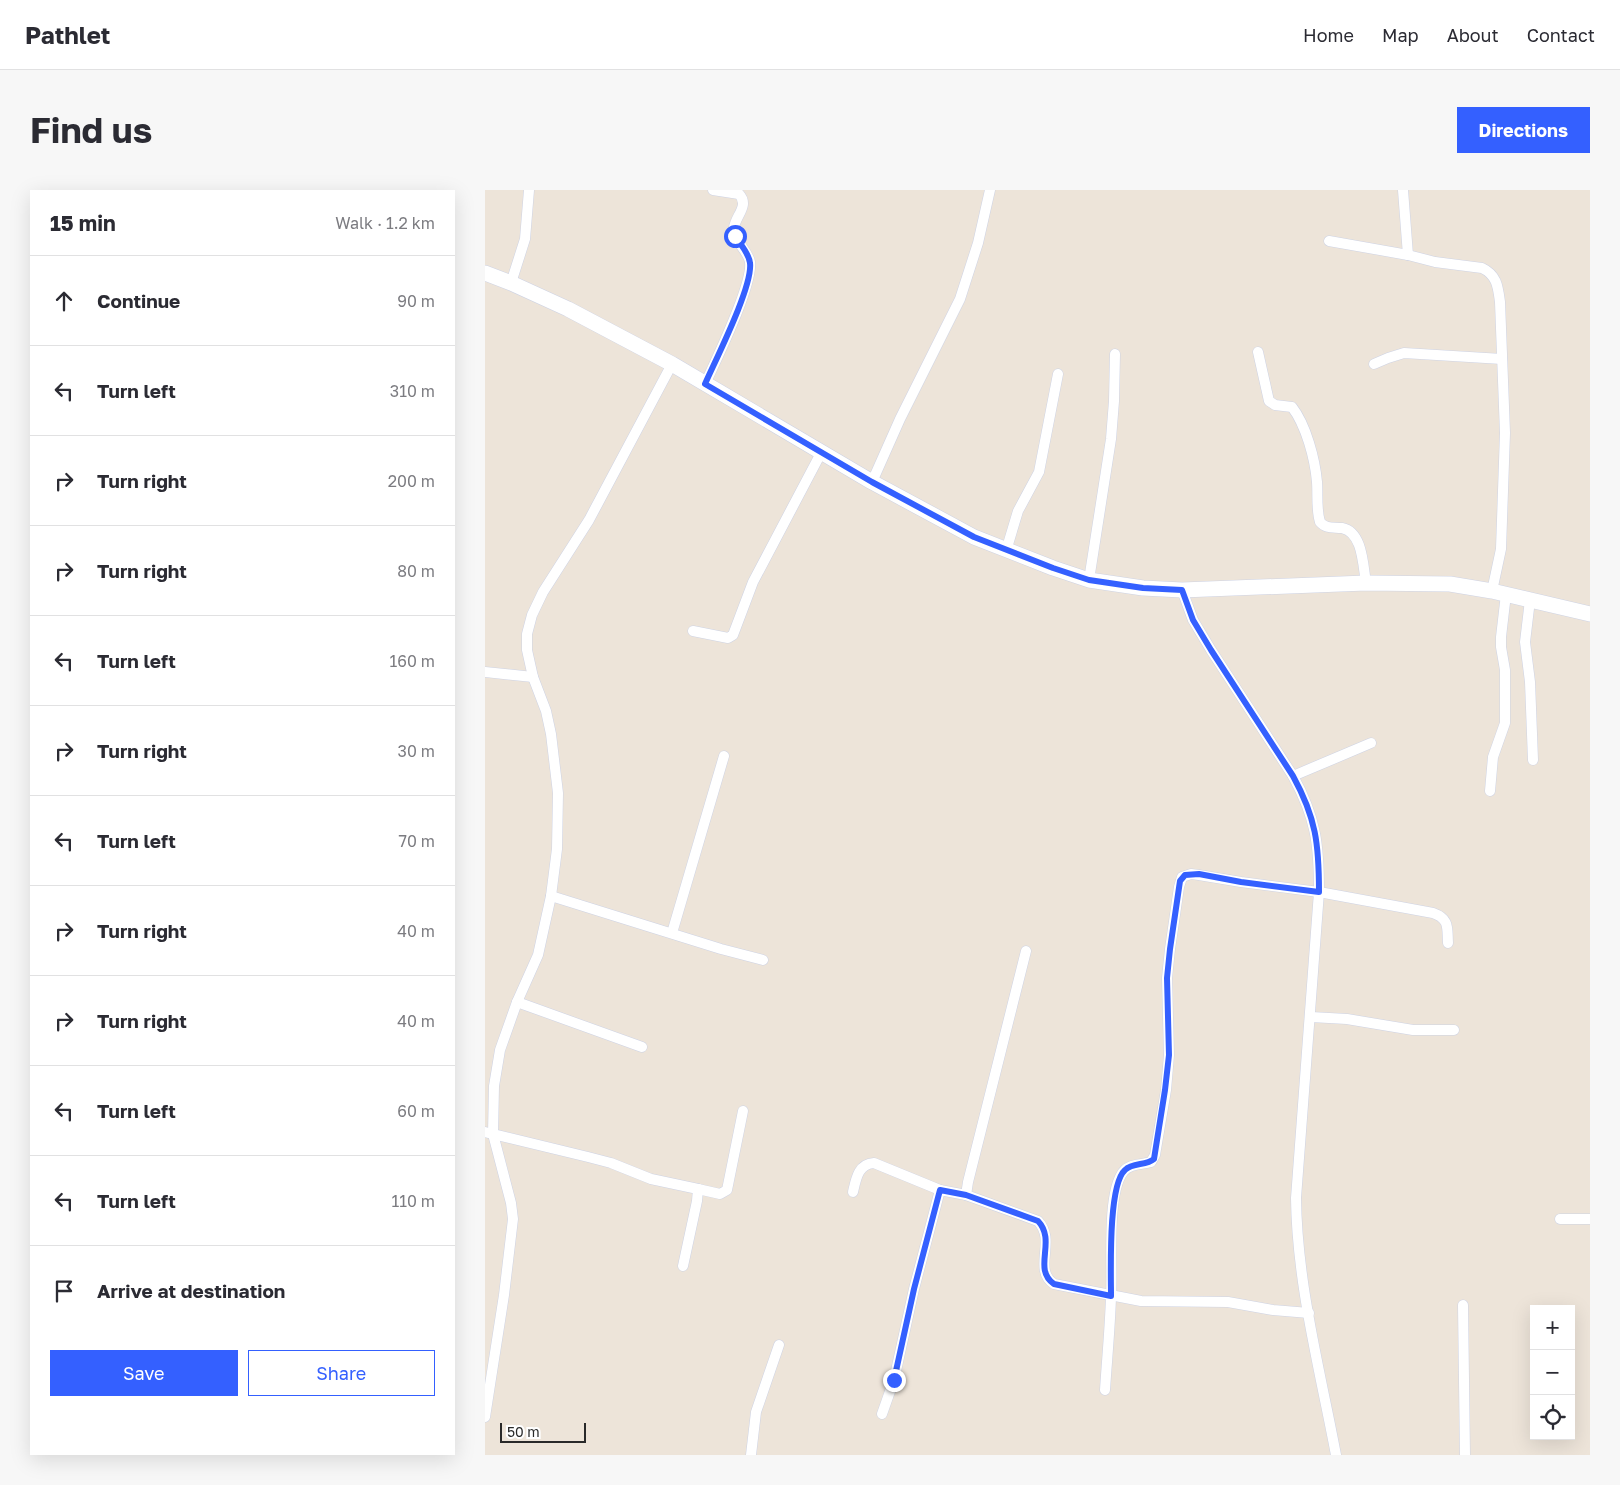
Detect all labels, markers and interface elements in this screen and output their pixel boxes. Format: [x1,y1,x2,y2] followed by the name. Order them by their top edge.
[25,20,110,49] text: Pathlet
[1303,24,1354,46] text: Home
[1382,24,1419,46] text: Map
[1447,24,1499,46] text: About
[1527,24,1595,46] text: Contact
[1457,107,1590,153] button: Directions
[30,109,152,151] text: Find us
[50,210,116,236] text: 15 min
[335,213,435,233] text: Walk · 1.2 km
[724,225,747,248] route start
[50,287,78,315] icon: ahead
[97,289,180,312] text: Continue
[397,291,435,311] text: 90 m
[50,377,78,405] icon: left
[97,379,176,402] text: Turn left
[390,381,435,401] text: 310 m
[50,467,78,495] icon: right
[97,469,187,492] text: Turn right
[388,471,435,491] text: 200 m
[50,557,78,585] icon: right
[97,559,187,582] text: Turn right
[397,561,435,581] text: 80 m
[50,647,78,675] icon: left
[97,649,176,672] text: Turn left
[389,651,435,671] text: 160 m
[50,737,78,765] icon: right
[97,739,187,762] text: Turn right
[398,741,435,761] text: 30 m
[50,827,78,855] icon: left
[97,829,176,852] text: Turn left
[398,831,435,851] text: 70 m
[50,917,78,945] icon: right
[97,919,187,942] text: Turn right
[397,921,435,941] text: 40 m
[50,1007,78,1035] icon: right
[97,1009,187,1032] text: Turn right
[397,1011,435,1031] text: 40 m
[50,1097,78,1125] icon: left
[97,1099,176,1122] text: Turn left
[397,1101,435,1121] text: 60 m
[50,1187,78,1215] icon: left
[97,1189,176,1212] text: Turn left
[391,1191,435,1211] text: 110 m
[50,1277,78,1305] icon: arrive
[97,1279,285,1302] text: Arrive at destination
[1530,1305,1575,1440] map controls
[1530,1305,1575,1350] button: +
[50,1350,238,1396] button: Save
[248,1350,435,1396] button: Share
[1530,1350,1575,1395] button: −
[883,1369,906,1392] route end
[1530,1395,1575,1440] button: locate
[500,1420,586,1443] scale bar
[507,1423,540,1440] text: 50 m

